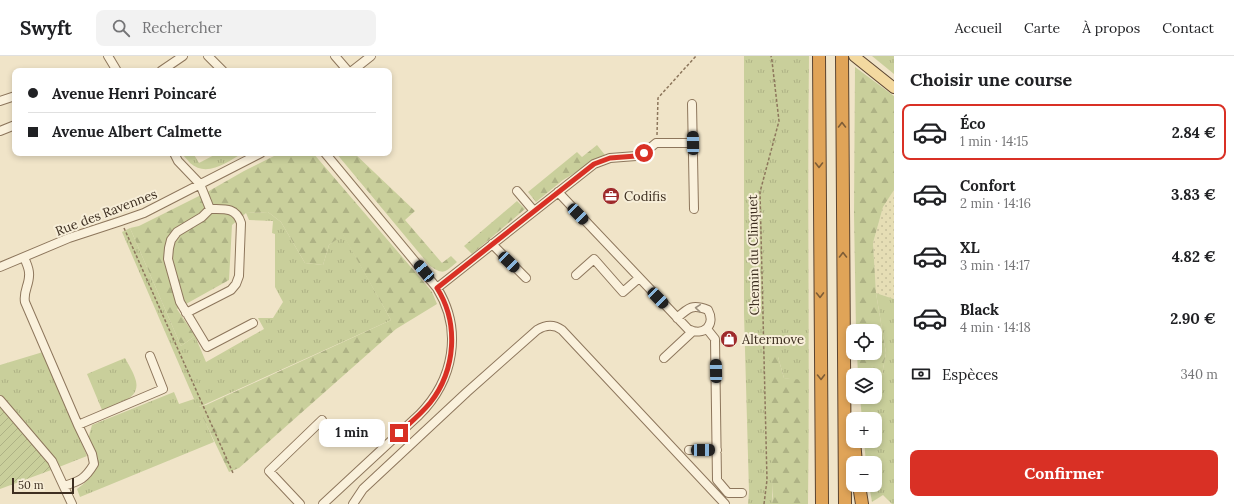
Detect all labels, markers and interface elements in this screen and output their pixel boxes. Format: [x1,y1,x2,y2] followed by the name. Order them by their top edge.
[96,10,376,46] search box
[20,16,72,40] text: Swyft
[110,17,132,39] icon: search
[142,18,222,37] text: Rechercher
[955,19,1002,37] text: Accueil
[1024,19,1060,37] text: Carte
[1082,19,1140,37] text: À propos
[1162,19,1214,37] text: Contact
[910,68,1072,91] text: Choisir une course
[52,84,217,103] text: Avenue Henri Poincaré
[912,114,948,150] icon: car
[960,114,986,133] text: Éco
[52,122,222,141] text: Avenue Albert Calmette
[838,122,846,128] one-way arrow
[1172,123,1216,142] text: 2.84 €
[687,131,699,155] car
[960,133,1028,150] text: 1 min · 14:15
[635,144,653,162] route start
[815,162,823,168] one-way arrow
[912,176,948,212] icon: car
[960,176,1016,195] text: Confort
[53,185,160,240] street label: Rue des Ravennes
[1171,185,1216,204] text: 3.83 €
[601,186,621,206] office icon: Codifis
[624,188,666,205] place label: Codifis
[744,194,763,316] street label: Chemin du Clinquet
[960,195,1031,212] text: 2 min · 14:16
[565,201,591,227] car
[912,238,948,274] icon: car
[960,238,980,257] text: XL
[1172,247,1216,266] text: 4.82 €
[496,249,522,275] car
[839,252,847,258] one-way arrow
[960,257,1030,274] text: 3 min · 14:17
[412,258,436,284] car
[645,285,671,311] car
[816,292,824,298] one-way arrow
[912,300,948,336] icon: car
[960,300,999,319] text: Black
[695,303,701,312] one-way arrow
[1170,309,1216,328] text: 2.90 €
[960,319,1031,336] text: 4 min · 14:18
[846,324,882,492] map controls
[846,324,882,360] button: locate
[719,329,739,349] shop icon: Altermove
[741,331,804,348] place label: Altermove
[710,359,722,383] car
[910,363,932,385] icon: cash
[942,365,998,384] text: Espèces
[1181,366,1218,383] text: 340 m
[846,368,882,404] button: layers
[817,374,825,380] one-way arrow
[846,412,882,448] button: +
[319,419,385,447] callout: 1 min
[335,424,369,441] text: 1 min
[390,424,408,442] route end
[691,444,715,456] car
[910,450,1218,496] button: Confirmer
[846,456,882,492] button: −
[12,476,74,495] scale bar
[18,478,44,492] text: 50 m

